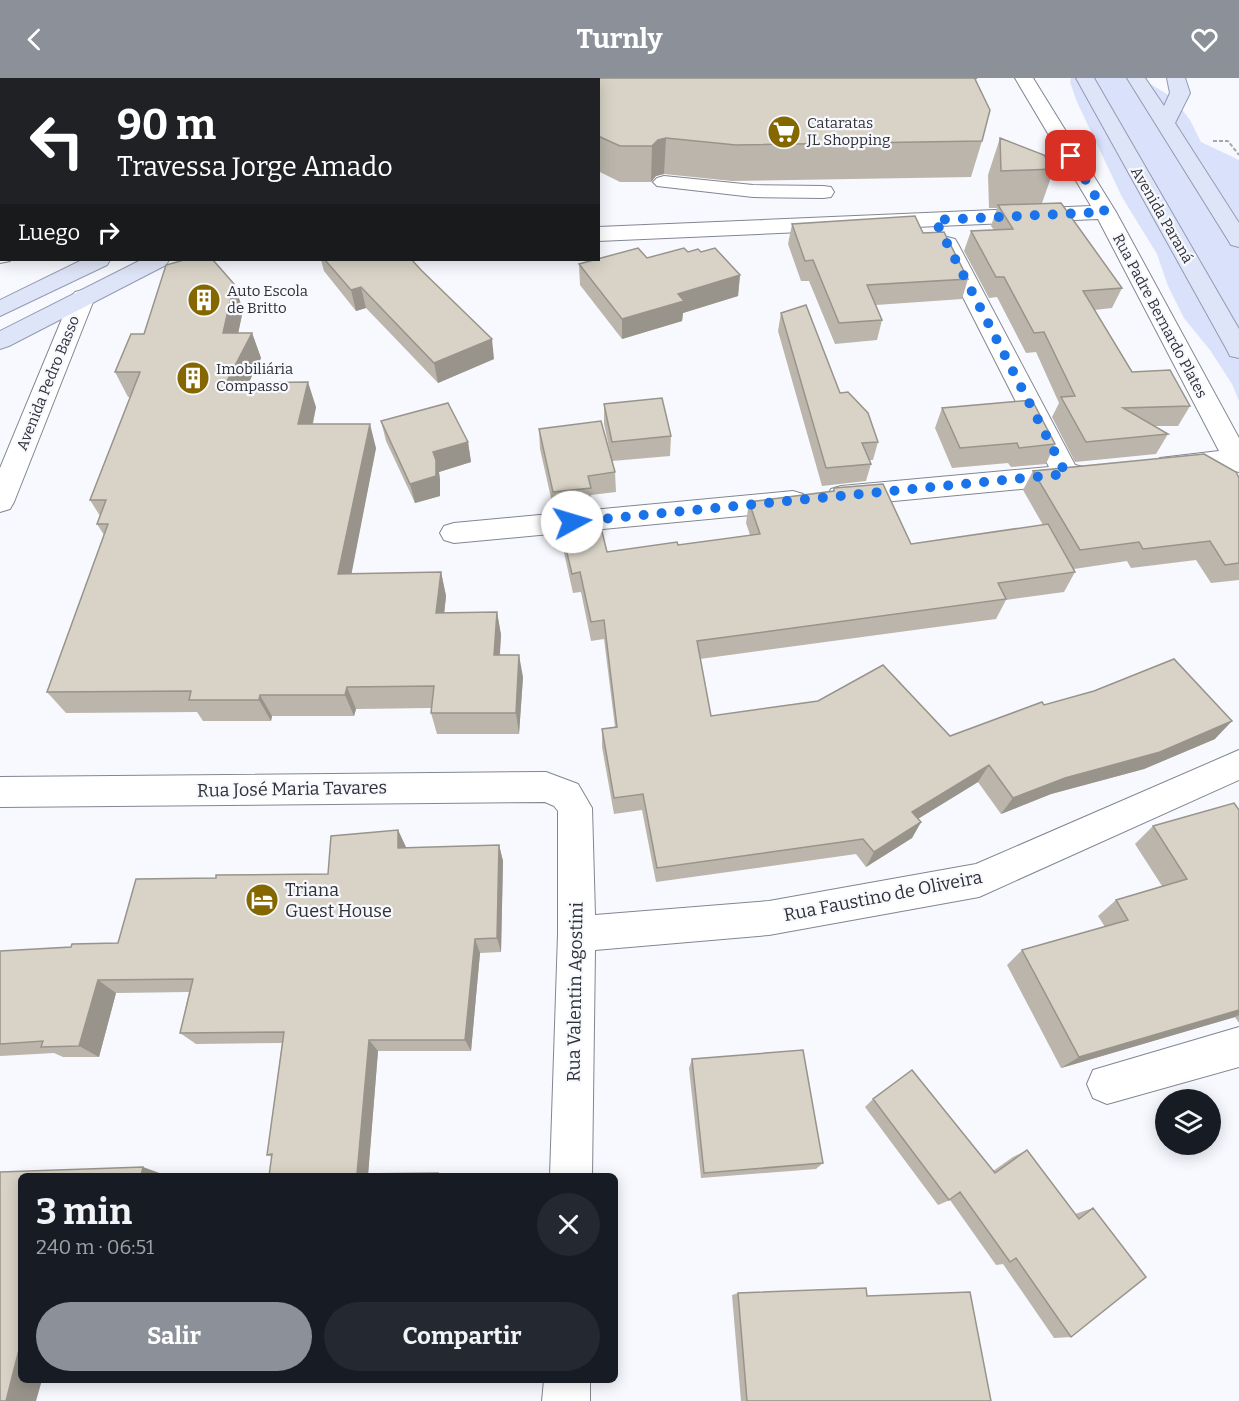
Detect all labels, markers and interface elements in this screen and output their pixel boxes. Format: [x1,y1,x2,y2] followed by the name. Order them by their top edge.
[18,23,51,56] icon: back
[576,23,663,55] text: Turnly
[1188,23,1221,56] icon: heart
[117,100,216,150] text: 90 m
[18,102,96,180] icon: left
[766,114,802,150] supermarket icon: Cataratas JL Shopping
[806,114,890,149] place label: Cataratas JL Shopping
[1045,130,1096,181] pin
[1054,139,1087,172] icon: arrive
[117,151,393,183] text: Travessa Jorge Amado
[1127,164,1197,266] street label: Avenida Paraná
[92,216,125,249] icon: right
[18,219,80,246] text: Luego
[1109,231,1211,401] street label: Rua Padre Bernardo Plates
[186,282,222,318] building icon: Auto Escola de Britto
[227,282,308,317] place label: Auto Escola de Britto
[13,313,83,453] street label: Avenida Pedro Basso
[175,360,211,396] building icon: Imobiliária Compasso
[216,360,293,395] place label: Imobiliária Compasso
[540,490,604,554] position arrow
[197,776,387,802] street label: Rua José Maria Tavares
[782,866,984,926] street label: Rua Faustino de Oliveira
[285,879,392,922] place label: Triana Guest House
[244,882,280,918] hotel icon: Triana Guest House
[562,902,588,1082] street label: Rua Valentin Agostini
[1155,1089,1221,1155] map controls
[1155,1089,1221,1155] button: layers
[36,1190,132,1234] text: 3 min
[537,1193,600,1256] button: close
[36,1235,154,1259] text: 240 m · 06:51
[36,1302,312,1371] button: Salir
[324,1302,600,1371] button: Compartir

